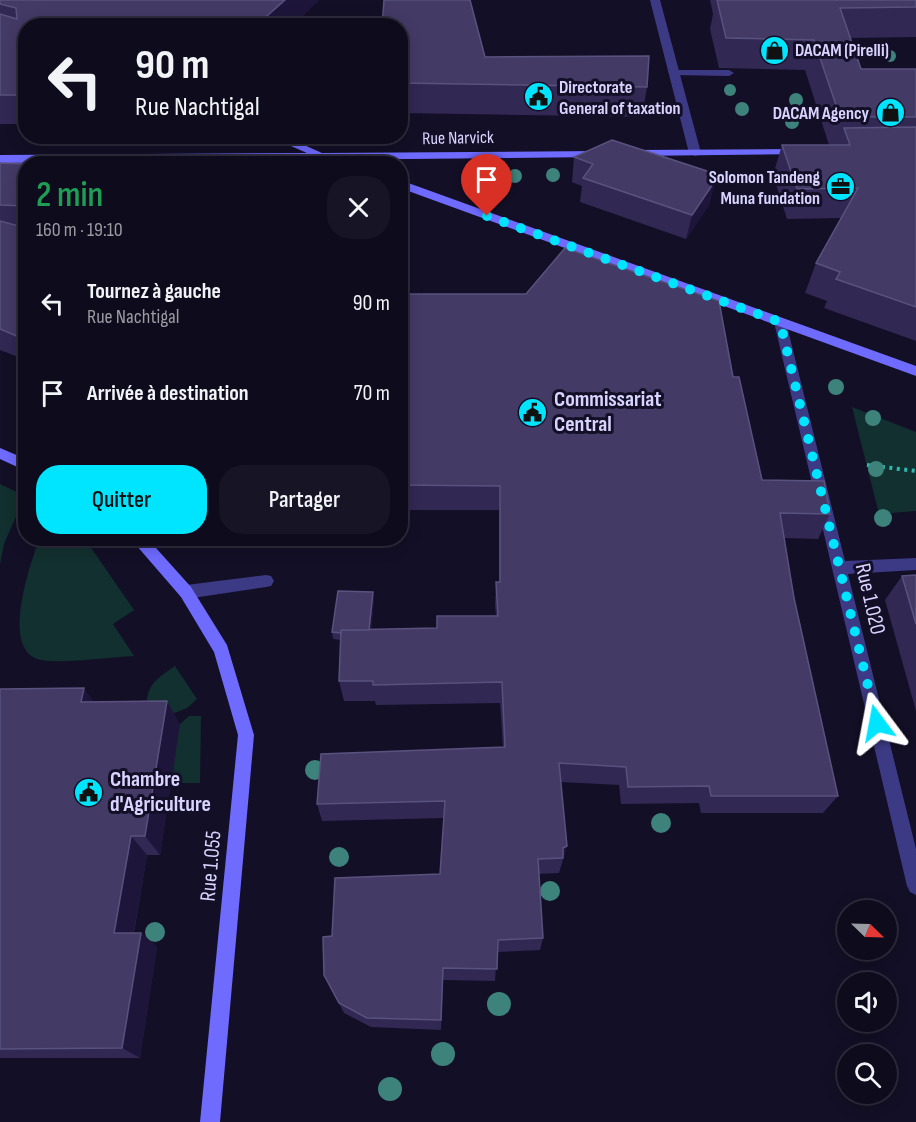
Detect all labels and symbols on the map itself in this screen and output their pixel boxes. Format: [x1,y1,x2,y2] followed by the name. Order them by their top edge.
[758,34,790,66] shop icon: DACAM (Pirelli)
[795,40,889,61] place label: DACAM (Pirelli)
[559,77,681,119] place label: Directorate General of taxation
[522,81,554,113] public building icon: Directorate General of taxation
[874,97,906,129] shop icon: DACAM Agency
[773,103,870,124] place label: DACAM Agency
[422,127,494,149] street label: Rue Narvick
[461,154,512,216] pin
[709,167,820,209] place label: Solomon Tandeng Muna fundation
[825,171,857,203] office icon: Solomon Tandeng Muna fundation
[554,386,662,438] place label: Commissariat Central
[517,396,549,428] public building icon: Commissariat Central
[849,561,891,637] street label: Rue 1.020
[845,691,909,755] position arrow
[110,766,211,818] place label: Chambre d'Agriculture
[73,776,105,808] public building icon: Chambre d'Agriculture
[194,829,228,903] street label: Rue 1.055
[837,900,897,960] north arrow

